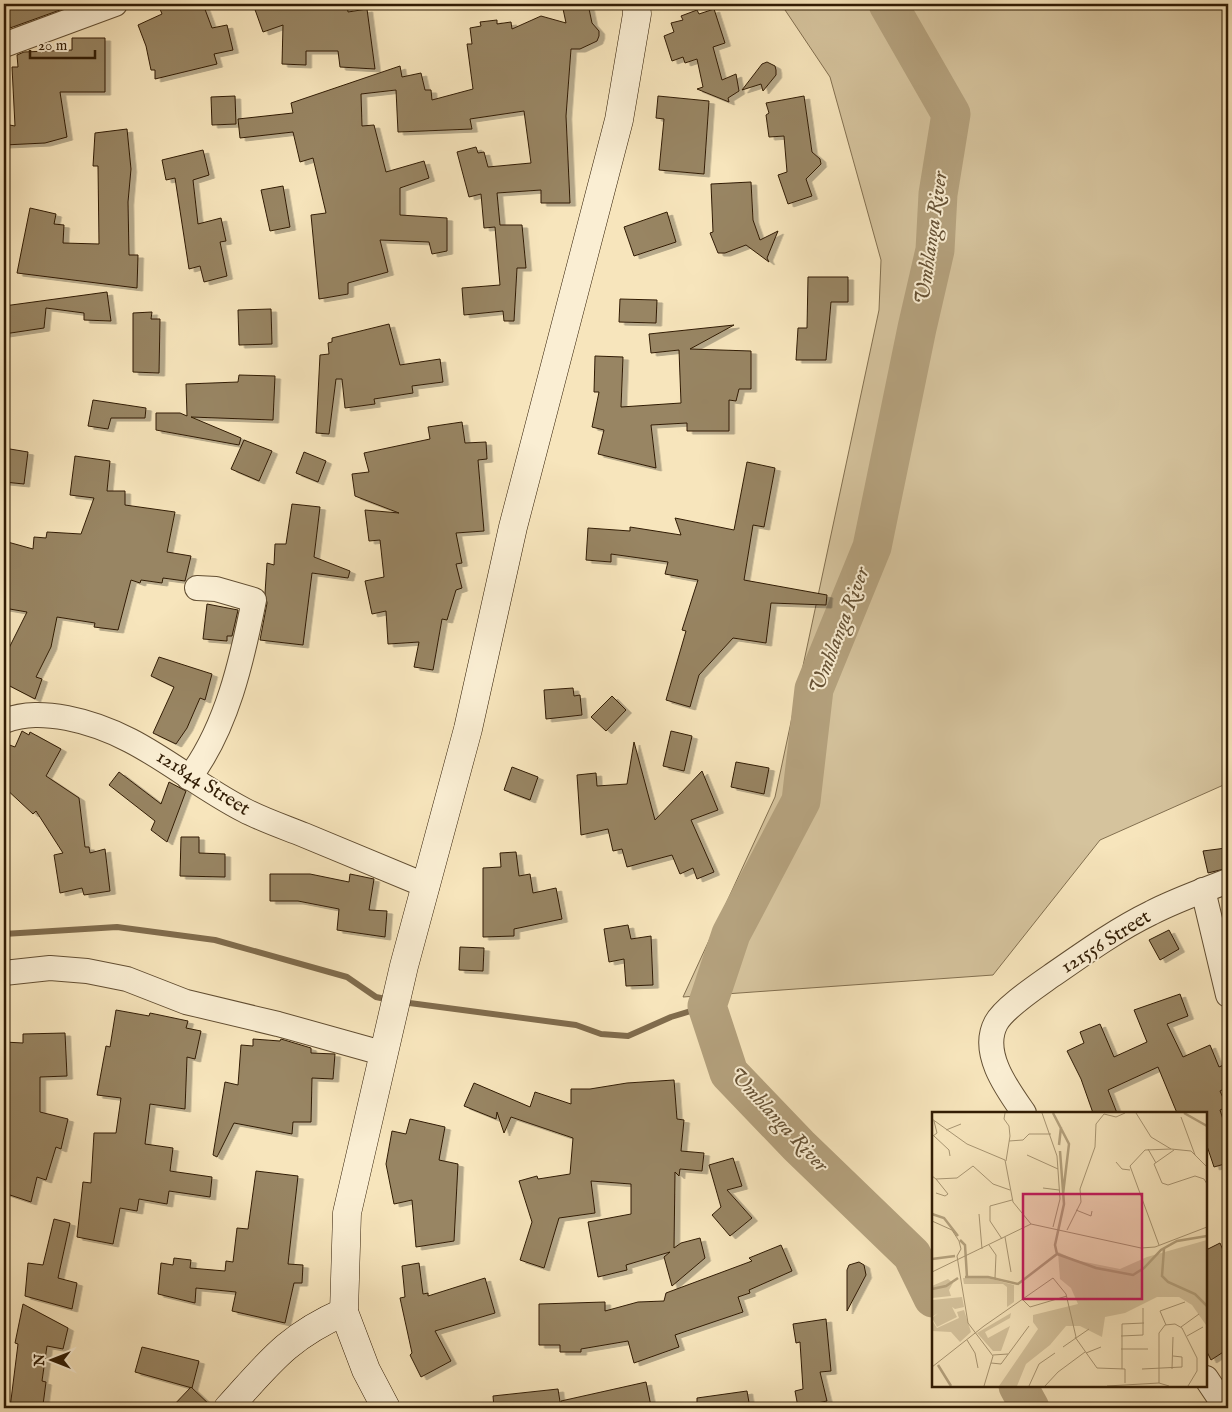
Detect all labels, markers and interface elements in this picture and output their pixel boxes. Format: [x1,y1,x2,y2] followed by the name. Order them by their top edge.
[30,28,95,60] scale bar
[38,36,68,55] text: 20 m
[909,169,955,306] water label: Umhlanga River
[803,563,877,698] water label: Umhlanga River
[152,744,255,822] street label: 121844 Street
[1056,905,1156,979] street label: 121556 Street
[722,1062,834,1179] water label: Umhlanga River
[932,1112,1207,1387] inset map
[28,1334,78,1384] north arrow
[31,1354,49,1367] text: N

